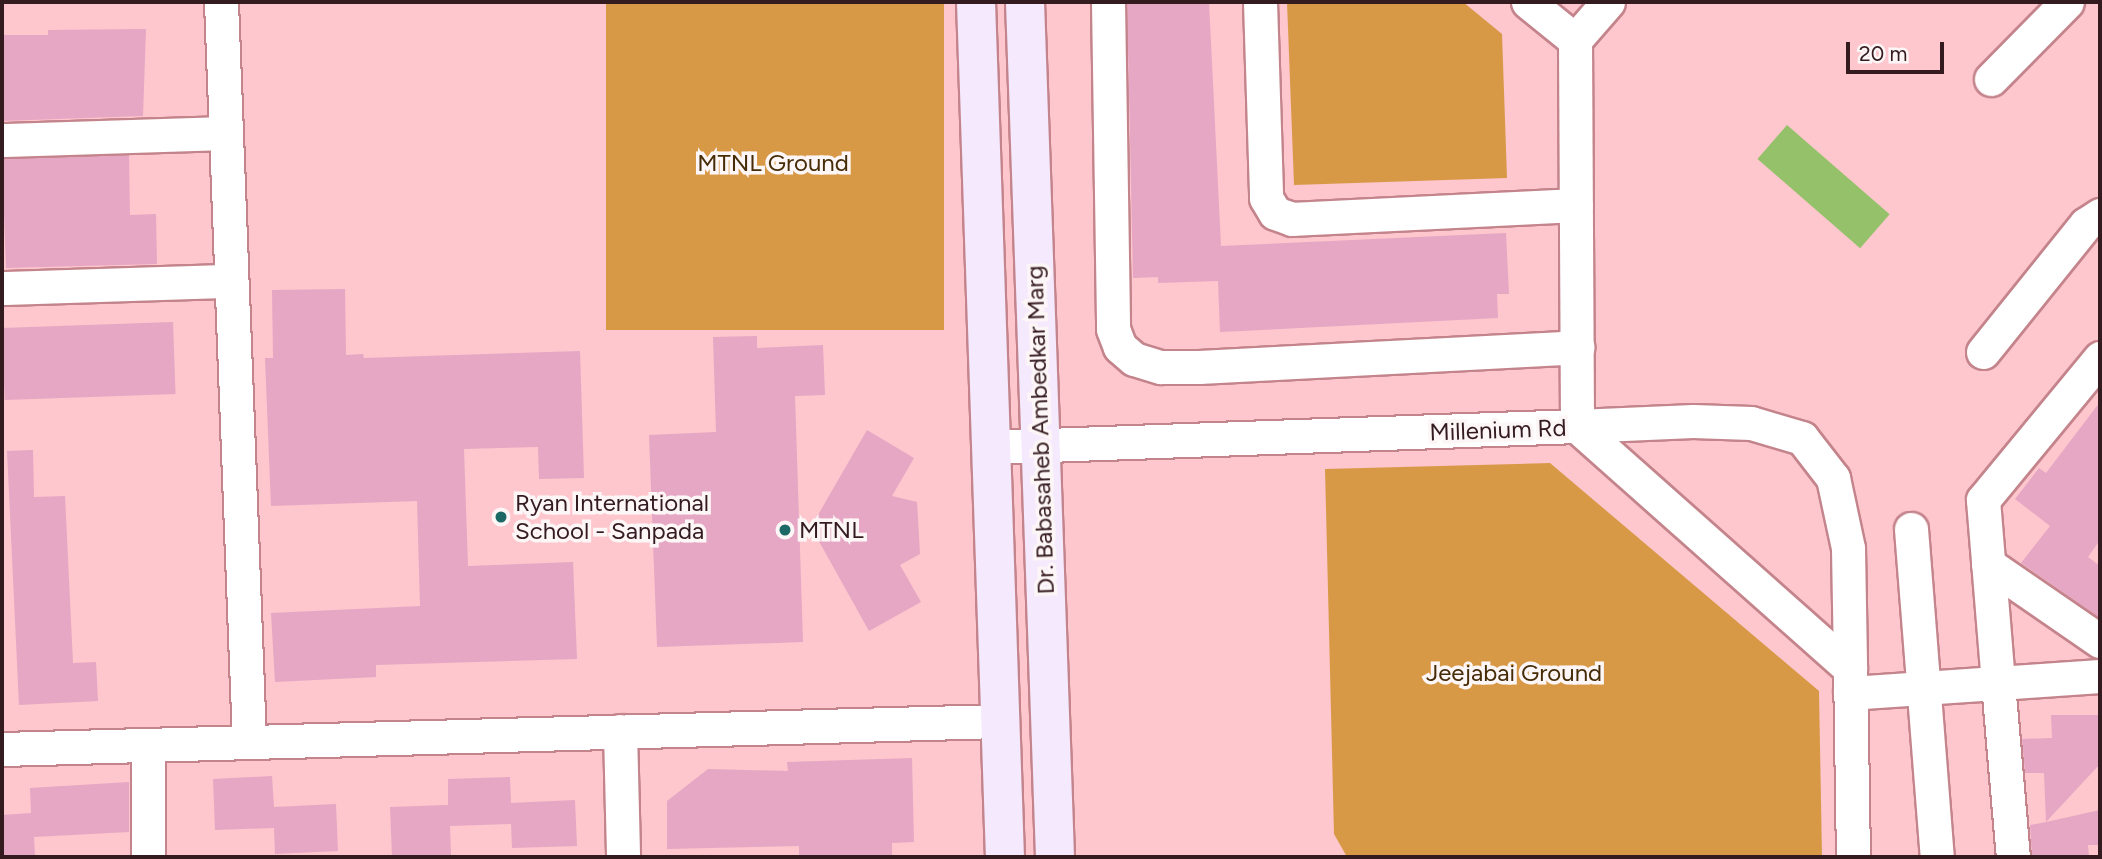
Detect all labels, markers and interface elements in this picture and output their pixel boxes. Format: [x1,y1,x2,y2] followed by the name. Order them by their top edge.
[1850,28,1948,72] scale bar
[1859,41,1907,66] text: 20 m
[697,149,849,177] park label: MTNL Ground
[1020,265,1060,595] street label: Dr. Babasaheb Ambedkar Marg
[1429,413,1567,447] street label: Millenium Rd
[515,489,709,545] place label: Ryan International School - Sanpada
[493,509,509,525] marker: Ryan International School - Sanpada
[799,516,864,544] place label: MTNL
[777,522,793,538] marker: MTNL
[1426,659,1602,687] park label: Jeejabai Ground

